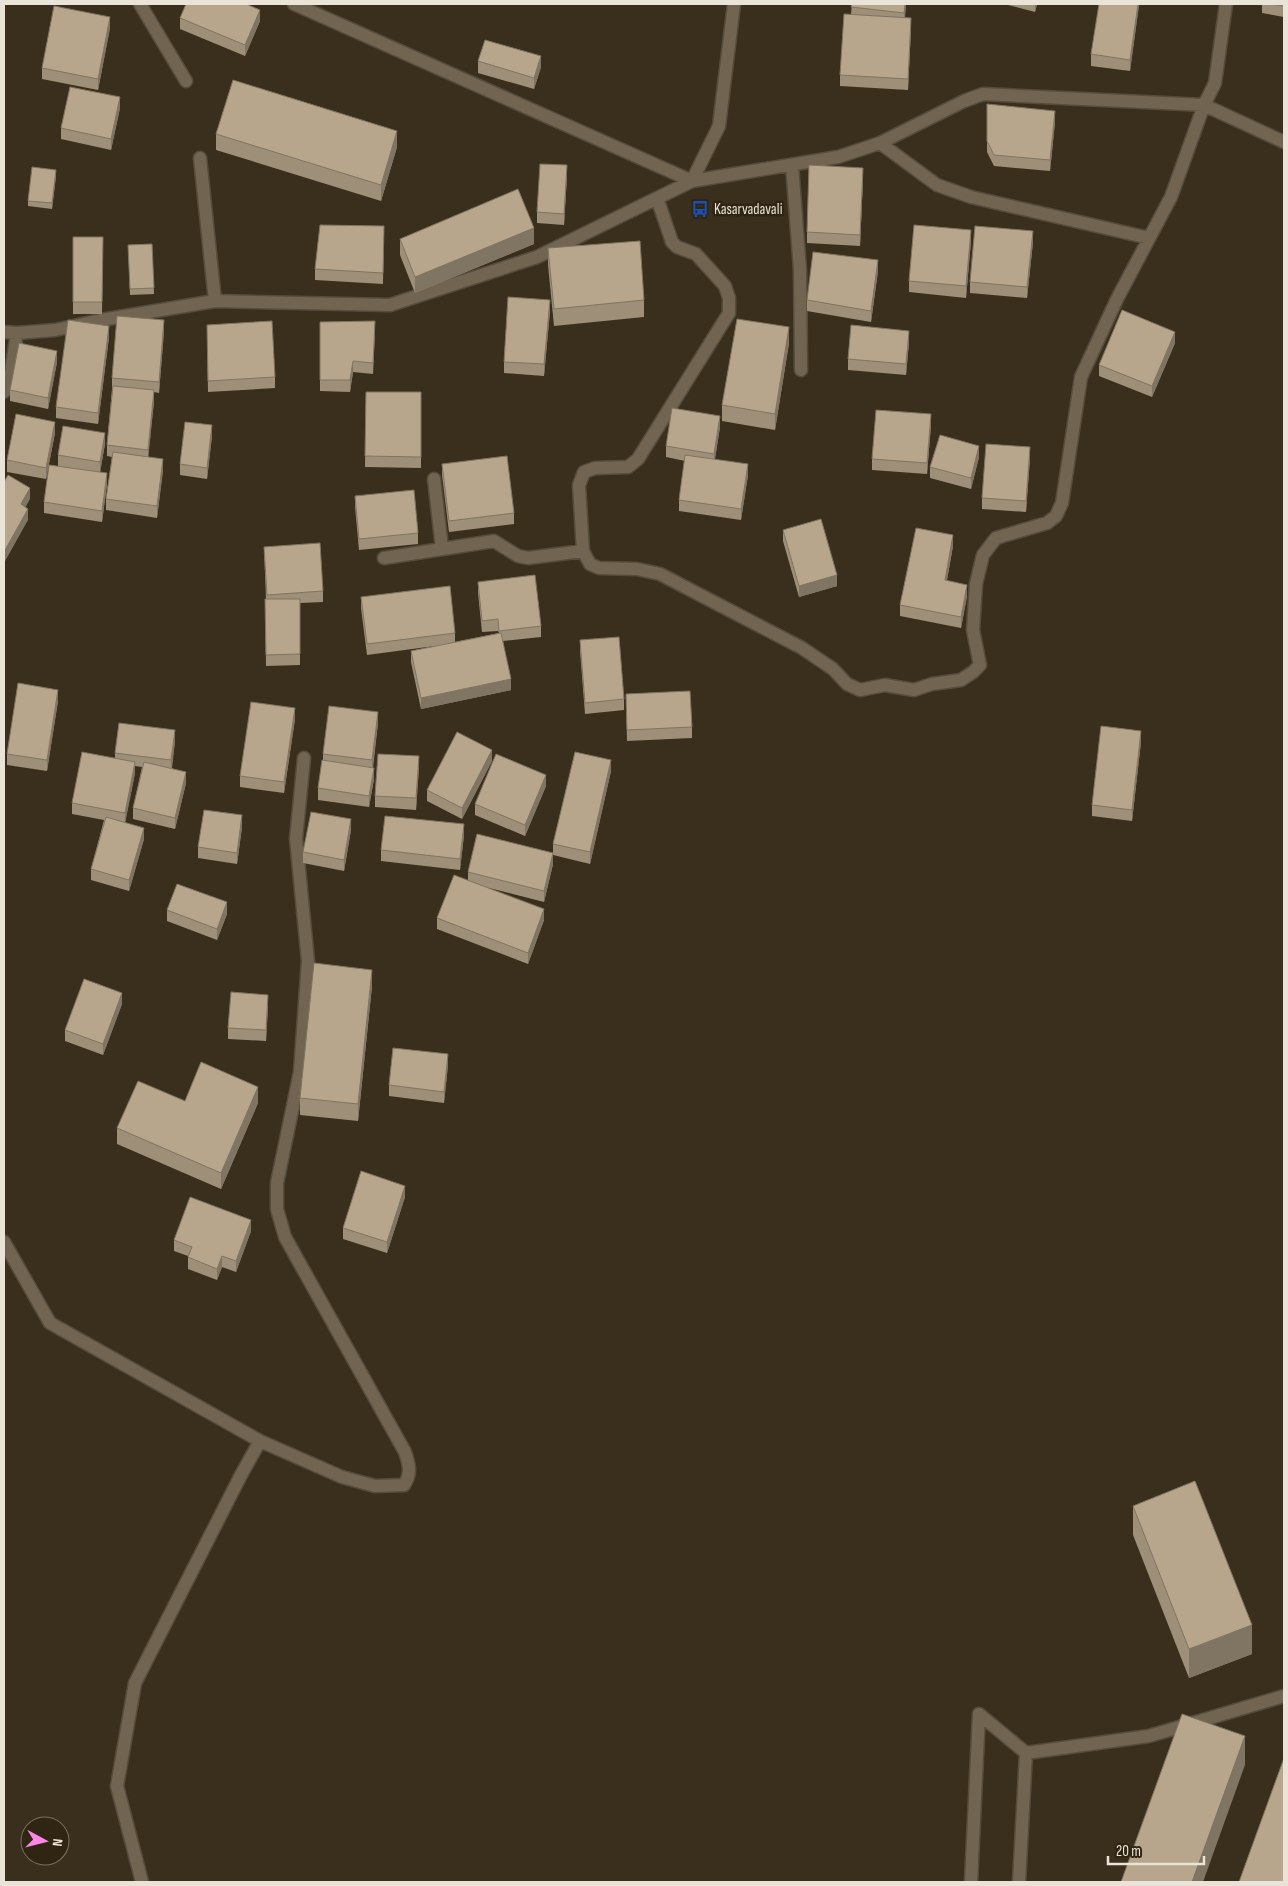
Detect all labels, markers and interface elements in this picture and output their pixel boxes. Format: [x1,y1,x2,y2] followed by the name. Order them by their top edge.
[690,199,710,219] bus stop icon: Kasarvadavali
[714,200,783,219] place label: Kasarvadavali
[20,1816,70,1866] north arrow
[1108,1834,1204,1866] scale bar
[49,1838,66,1847] text: N
[1116,1842,1141,1861] text: 20 m

